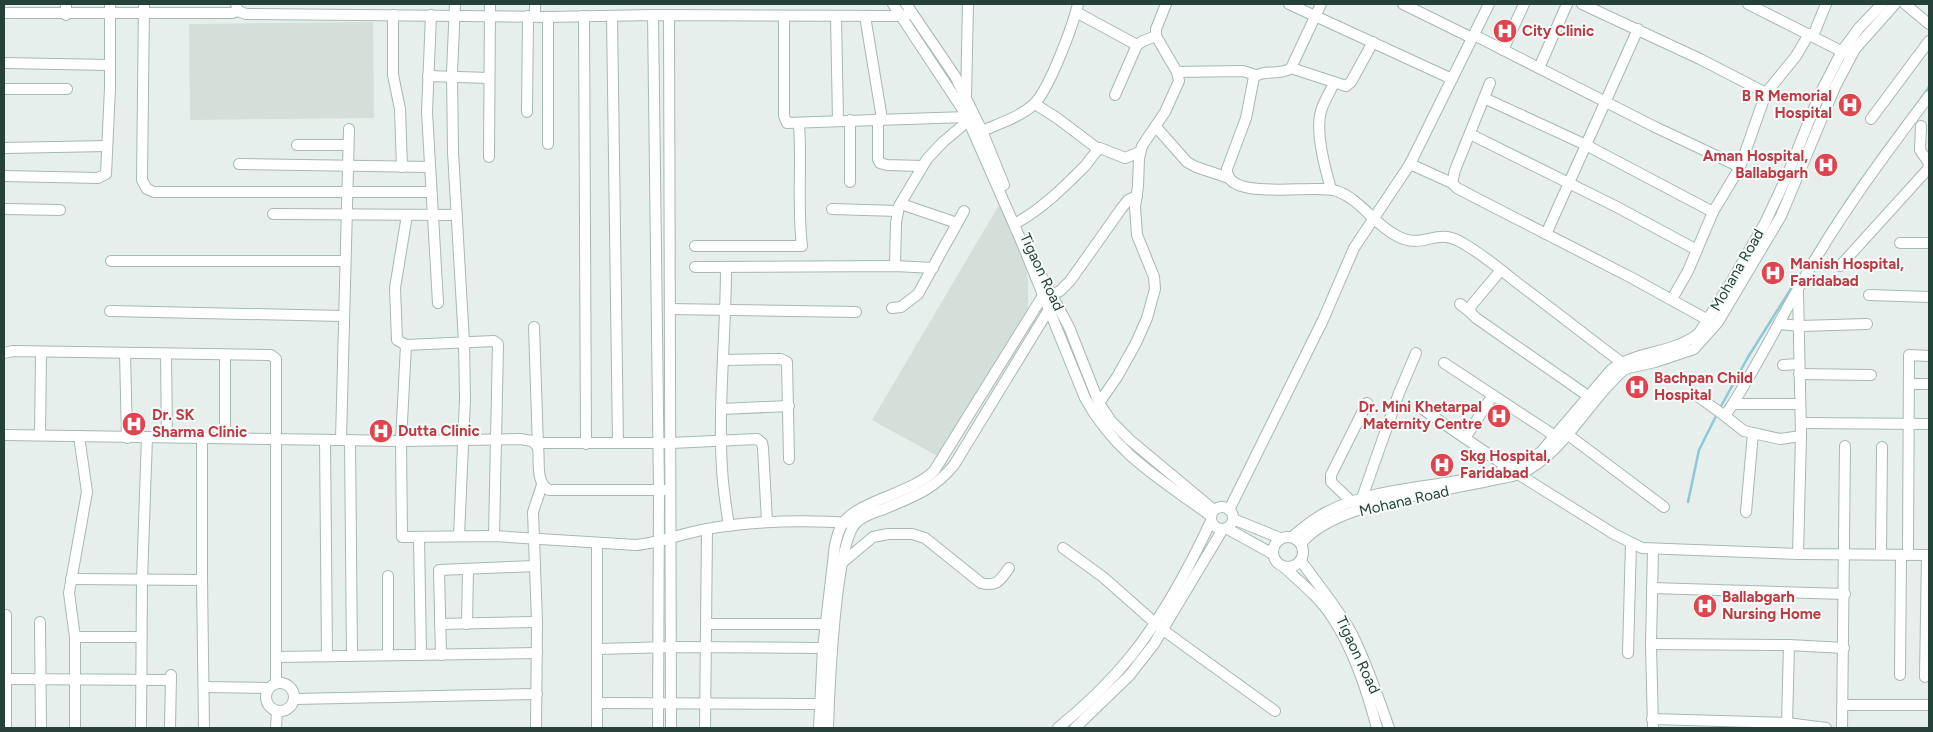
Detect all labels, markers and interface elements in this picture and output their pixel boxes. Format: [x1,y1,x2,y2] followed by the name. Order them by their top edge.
[1492,18,1518,44] hospital icon: City Clinic
[1522,22,1594,40] place label: City Clinic
[1742,87,1832,122] place label: B R Memorial Hospital
[1837,92,1863,118] hospital icon: B R Memorial Hospital
[1703,147,1808,182] place label: Aman Hospital, Ballabgarh
[1813,152,1839,178] hospital icon: Aman Hospital, Ballabgarh
[1706,226,1768,314] street label: Mohana Road
[1016,230,1068,314] street label: Tigaon Road
[1790,255,1904,290] place label: Manish Hospital, Faridabad
[1760,260,1786,286] hospital icon: Manish Hospital, Faridabad
[1654,369,1753,404] place label: Bachpan Child Hospital
[1624,374,1650,400] hospital icon: Bachpan Child Hospital
[1359,398,1483,433] place label: Dr. Mini Khetarpal Maternity Centre
[1486,403,1512,429] hospital icon: Dr. Mini Khetarpal Maternity Centre
[152,406,247,441] place label: Dr. SK Sharma Clinic
[121,411,147,437] hospital icon: Dr. SK Sharma Clinic
[368,418,394,444] hospital icon: Dutta Clinic
[398,422,480,440] place label: Dutta Clinic
[1460,447,1551,482] place label: Skg Hospital, Faridabad
[1429,452,1455,478] hospital icon: Skg Hospital, Faridabad
[1357,482,1451,520] street label: Mohana Road
[1722,588,1822,623] place label: Ballabgarh Nursing Home
[1692,593,1718,619] hospital icon: Ballabgarh Nursing Home
[1332,613,1384,697] street label: Tigaon Road

